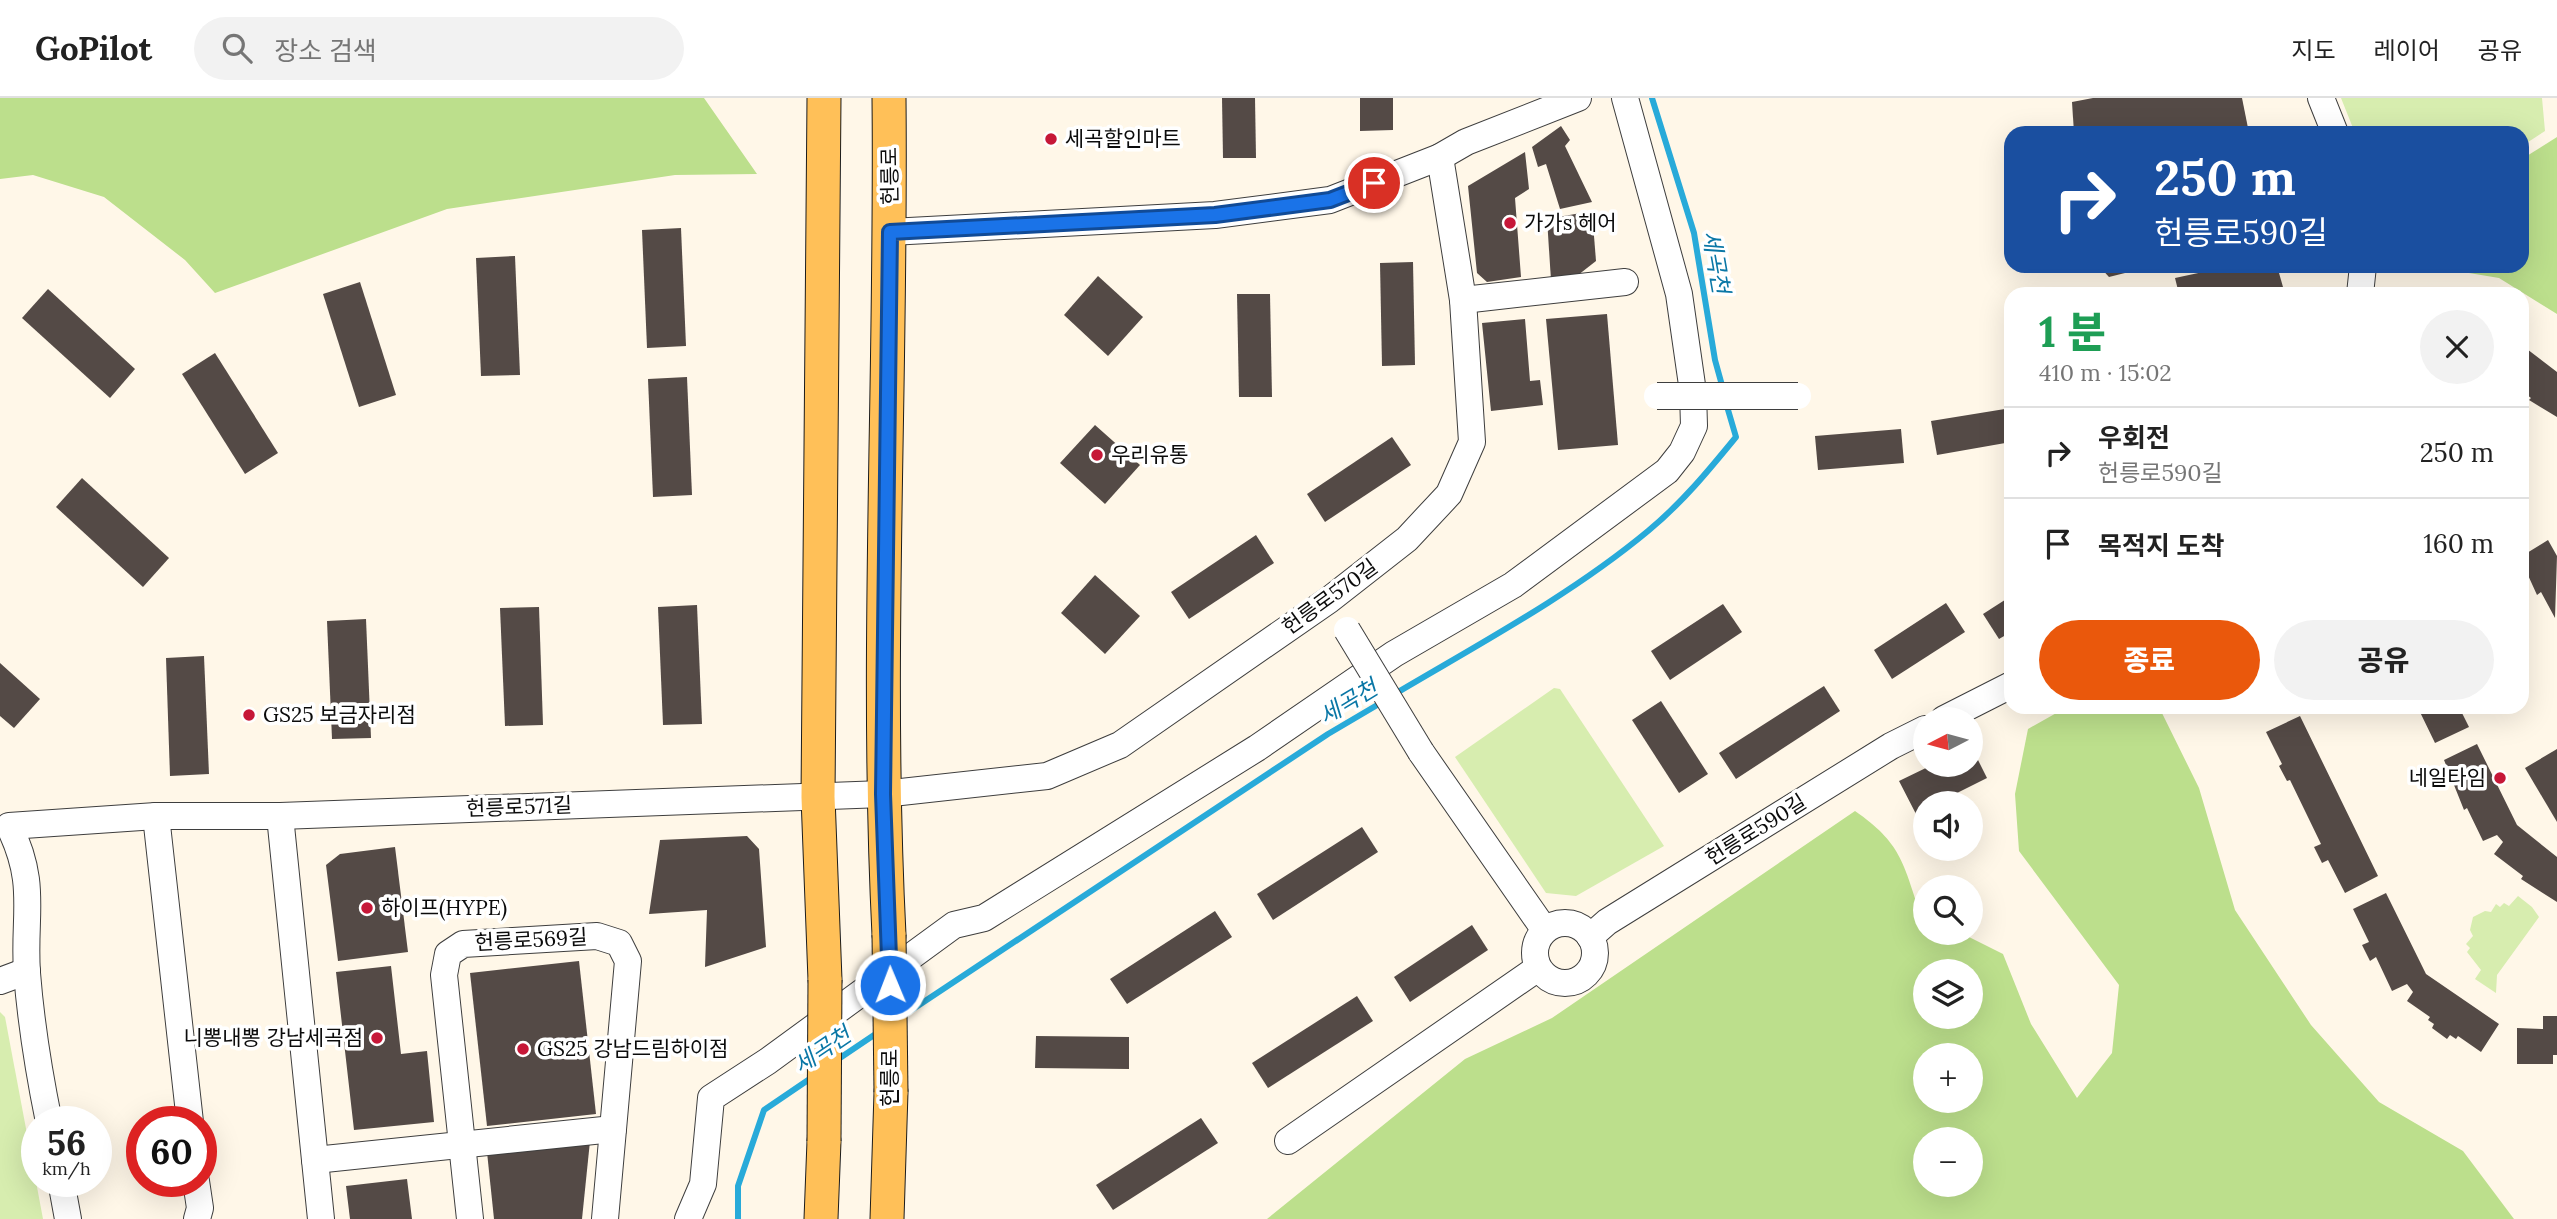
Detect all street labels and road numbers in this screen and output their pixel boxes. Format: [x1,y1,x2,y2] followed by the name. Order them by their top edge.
[875,147,904,205] street label: 헌릉로
[1277,553,1383,640] street label: 헌릉로570길
[1700,788,1811,871] street label: 헌릉로590길
[466,791,572,822] street label: 헌릉로571길
[474,923,588,956] street label: 헌릉로569길
[876,1049,903,1107] street label: 헌릉로

